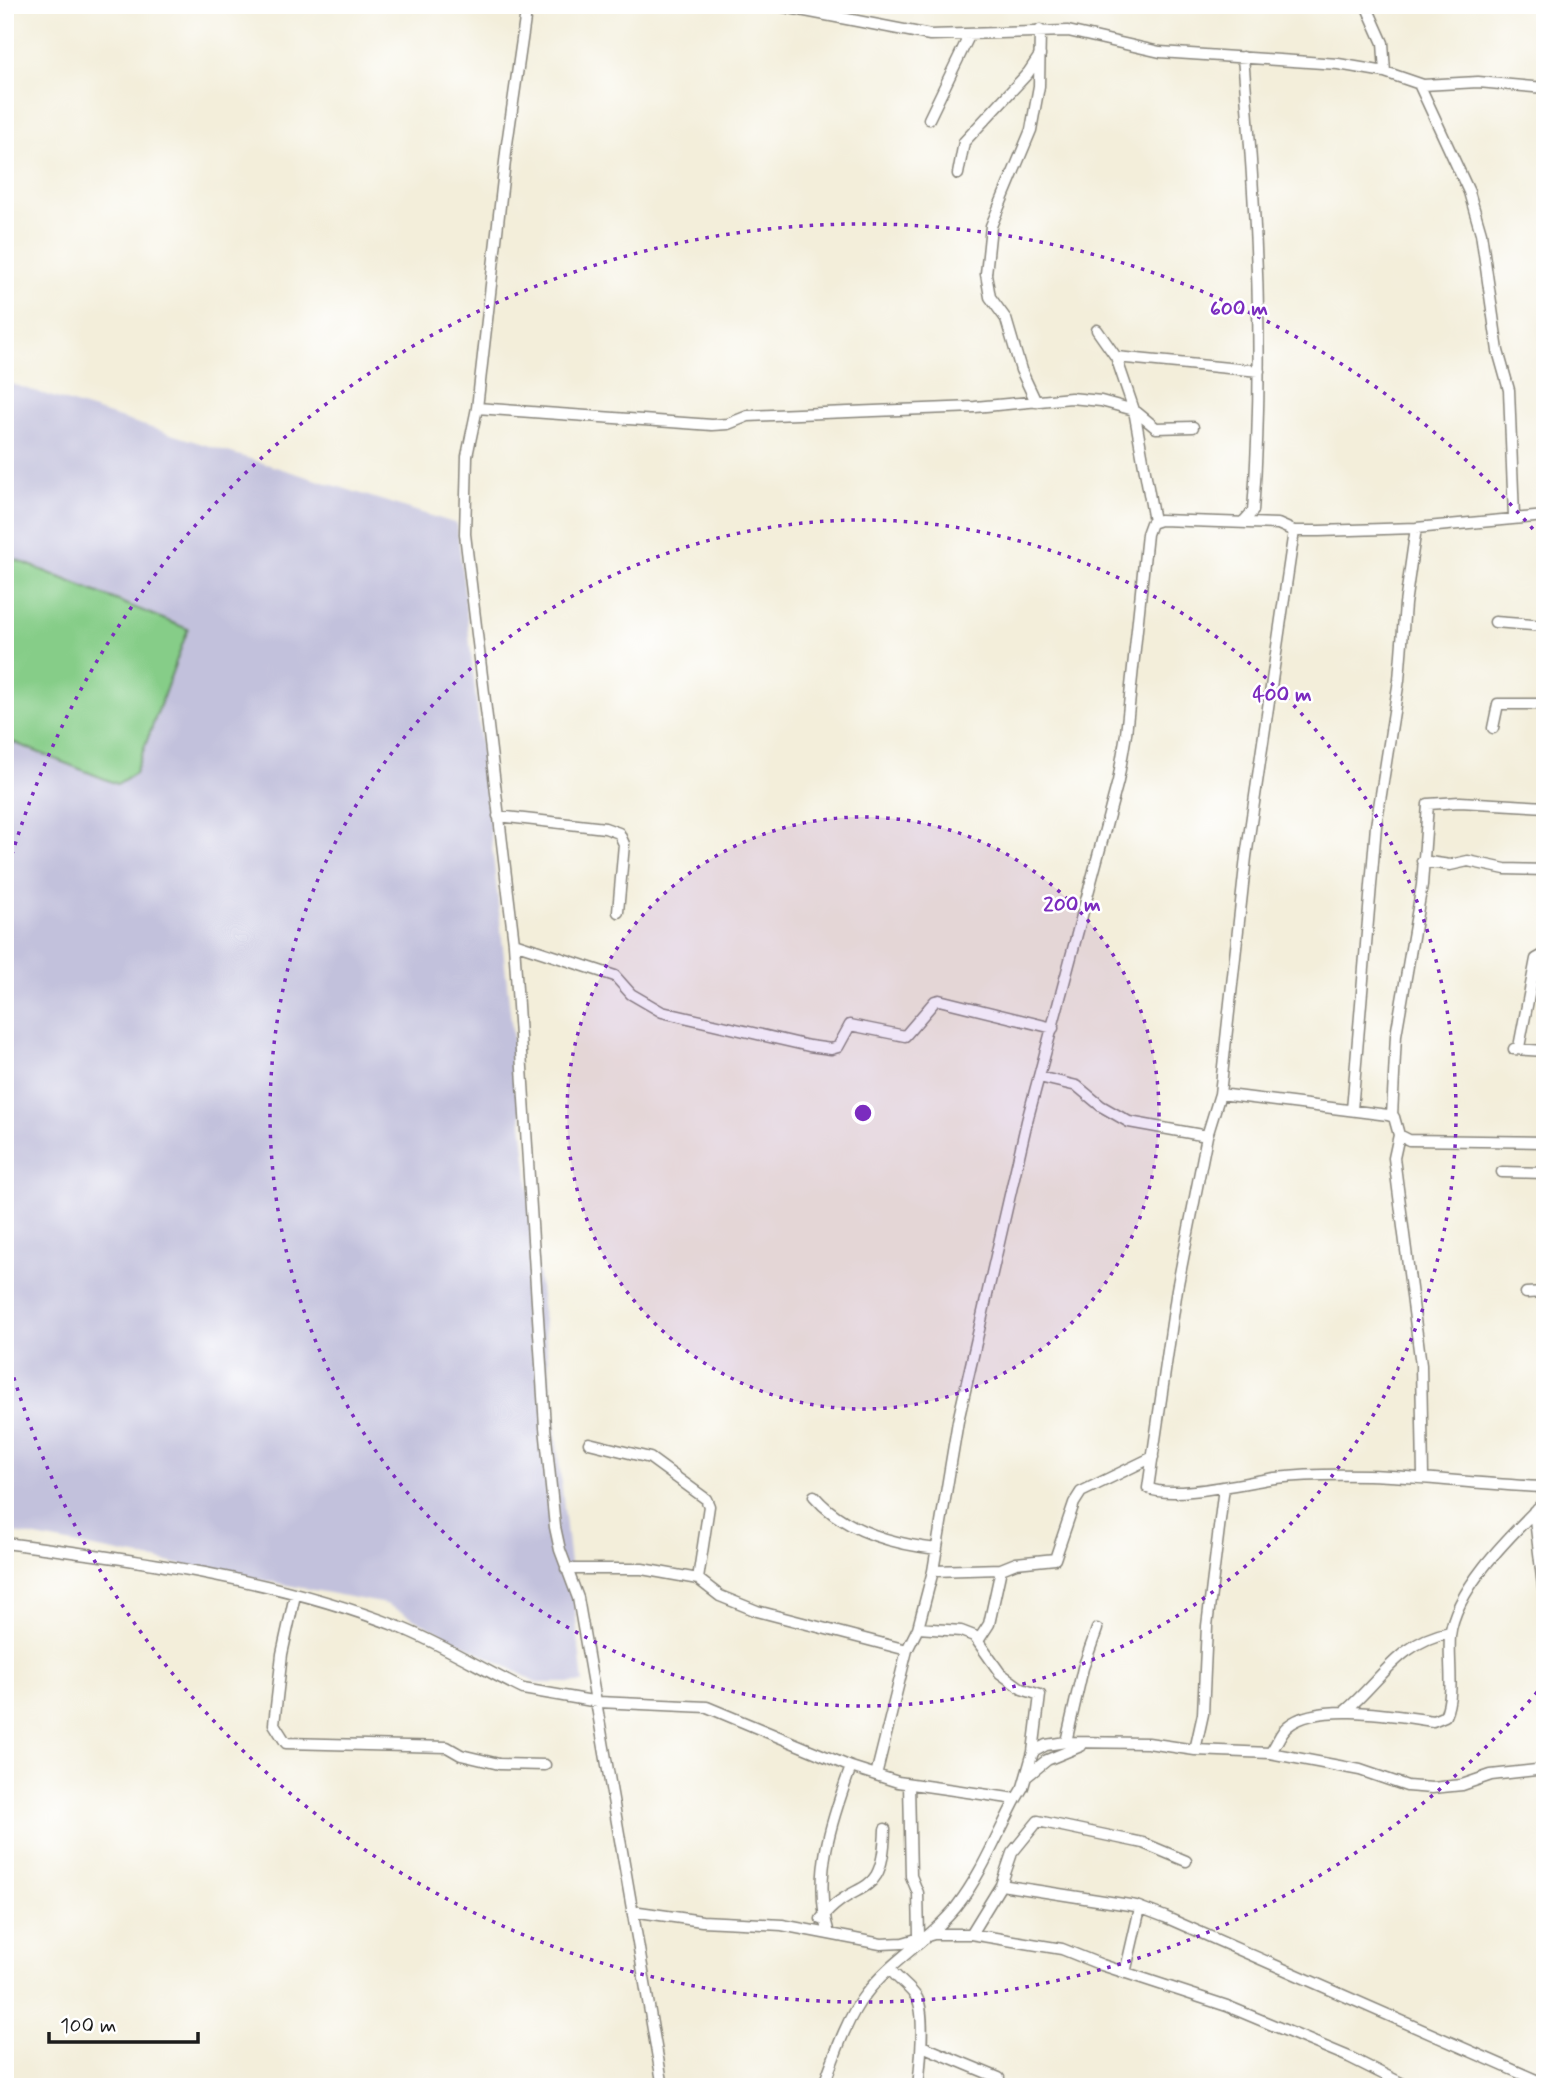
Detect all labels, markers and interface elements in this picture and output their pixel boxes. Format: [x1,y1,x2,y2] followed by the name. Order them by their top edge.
[1210,295,1268,323] text: 600 m
[1252,681,1312,709] text: 400 m
[1043,891,1101,919] text: 200 m
[851,1101,875,1125] centre of rings
[49,2001,198,2045] scale bar
[60,2012,116,2040] text: 100 m

